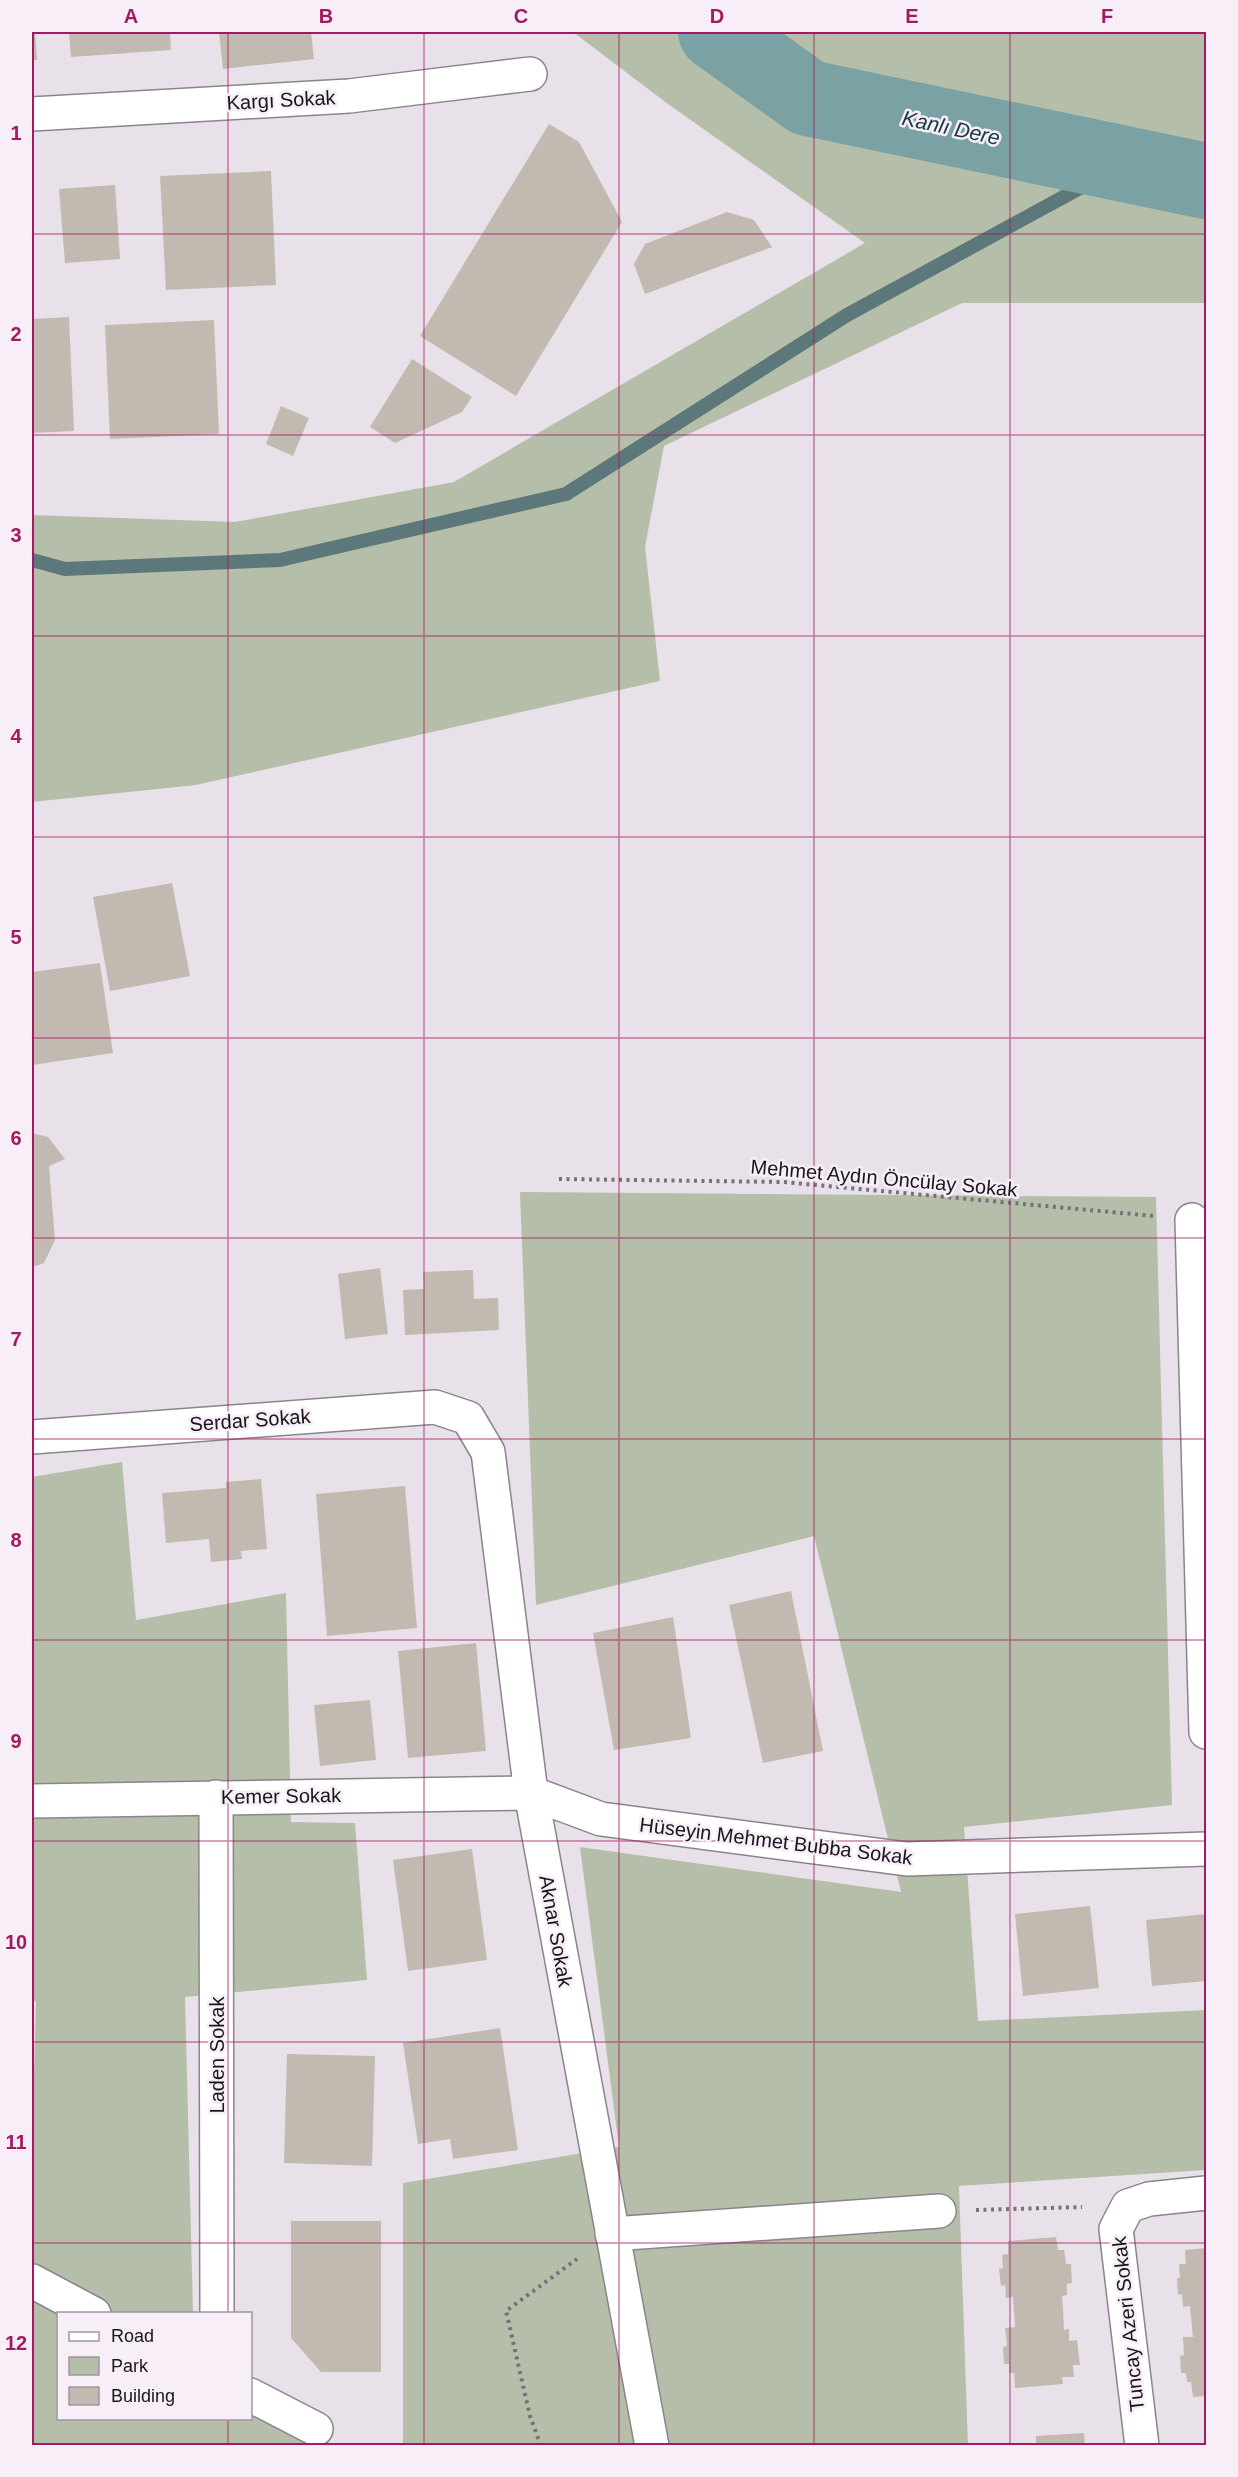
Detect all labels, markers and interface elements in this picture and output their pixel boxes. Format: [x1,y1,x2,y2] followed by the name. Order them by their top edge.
[124,5,138,27] text: A
[319,5,333,27] text: B
[514,5,528,27] text: C
[710,5,724,27] text: D
[905,5,919,27] text: E
[1101,5,1113,27] text: F
[226,86,337,114] street label: Kargı Sokak
[900,106,1002,149] water label: Kanlı Dere
[10,122,22,144] text: 1
[10,323,22,345] text: 2
[10,524,22,546] text: 3
[10,725,22,747] text: 4
[10,926,22,948] text: 5
[10,1127,22,1149] text: 6
[750,1155,1019,1201] street label: Mehmet Aydın Öncülay Sokak
[10,1328,22,1350] text: 7
[189,1405,312,1435] street label: Serdar Sokak
[10,1529,22,1551] text: 8
[10,1730,22,1752] text: 9
[221,1784,342,1808] street label: Kemer Sokak
[638,1813,915,1869] street label: Hüseyin Mehmet Bubba Sokak
[535,1873,577,1990] street label: Aknar Sokak
[5,1931,27,1953] text: 10
[206,1996,228,2113] street label: Laden Sokak
[5,2131,27,2153] text: 11
[1108,2234,1148,2413] street label: Tuncay Azeri Sokak
[57,2312,252,2420] legend
[111,2326,154,2346] text: Road
[5,2332,27,2354] text: 12
[111,2356,149,2376] text: Park
[111,2386,175,2406] text: Building

